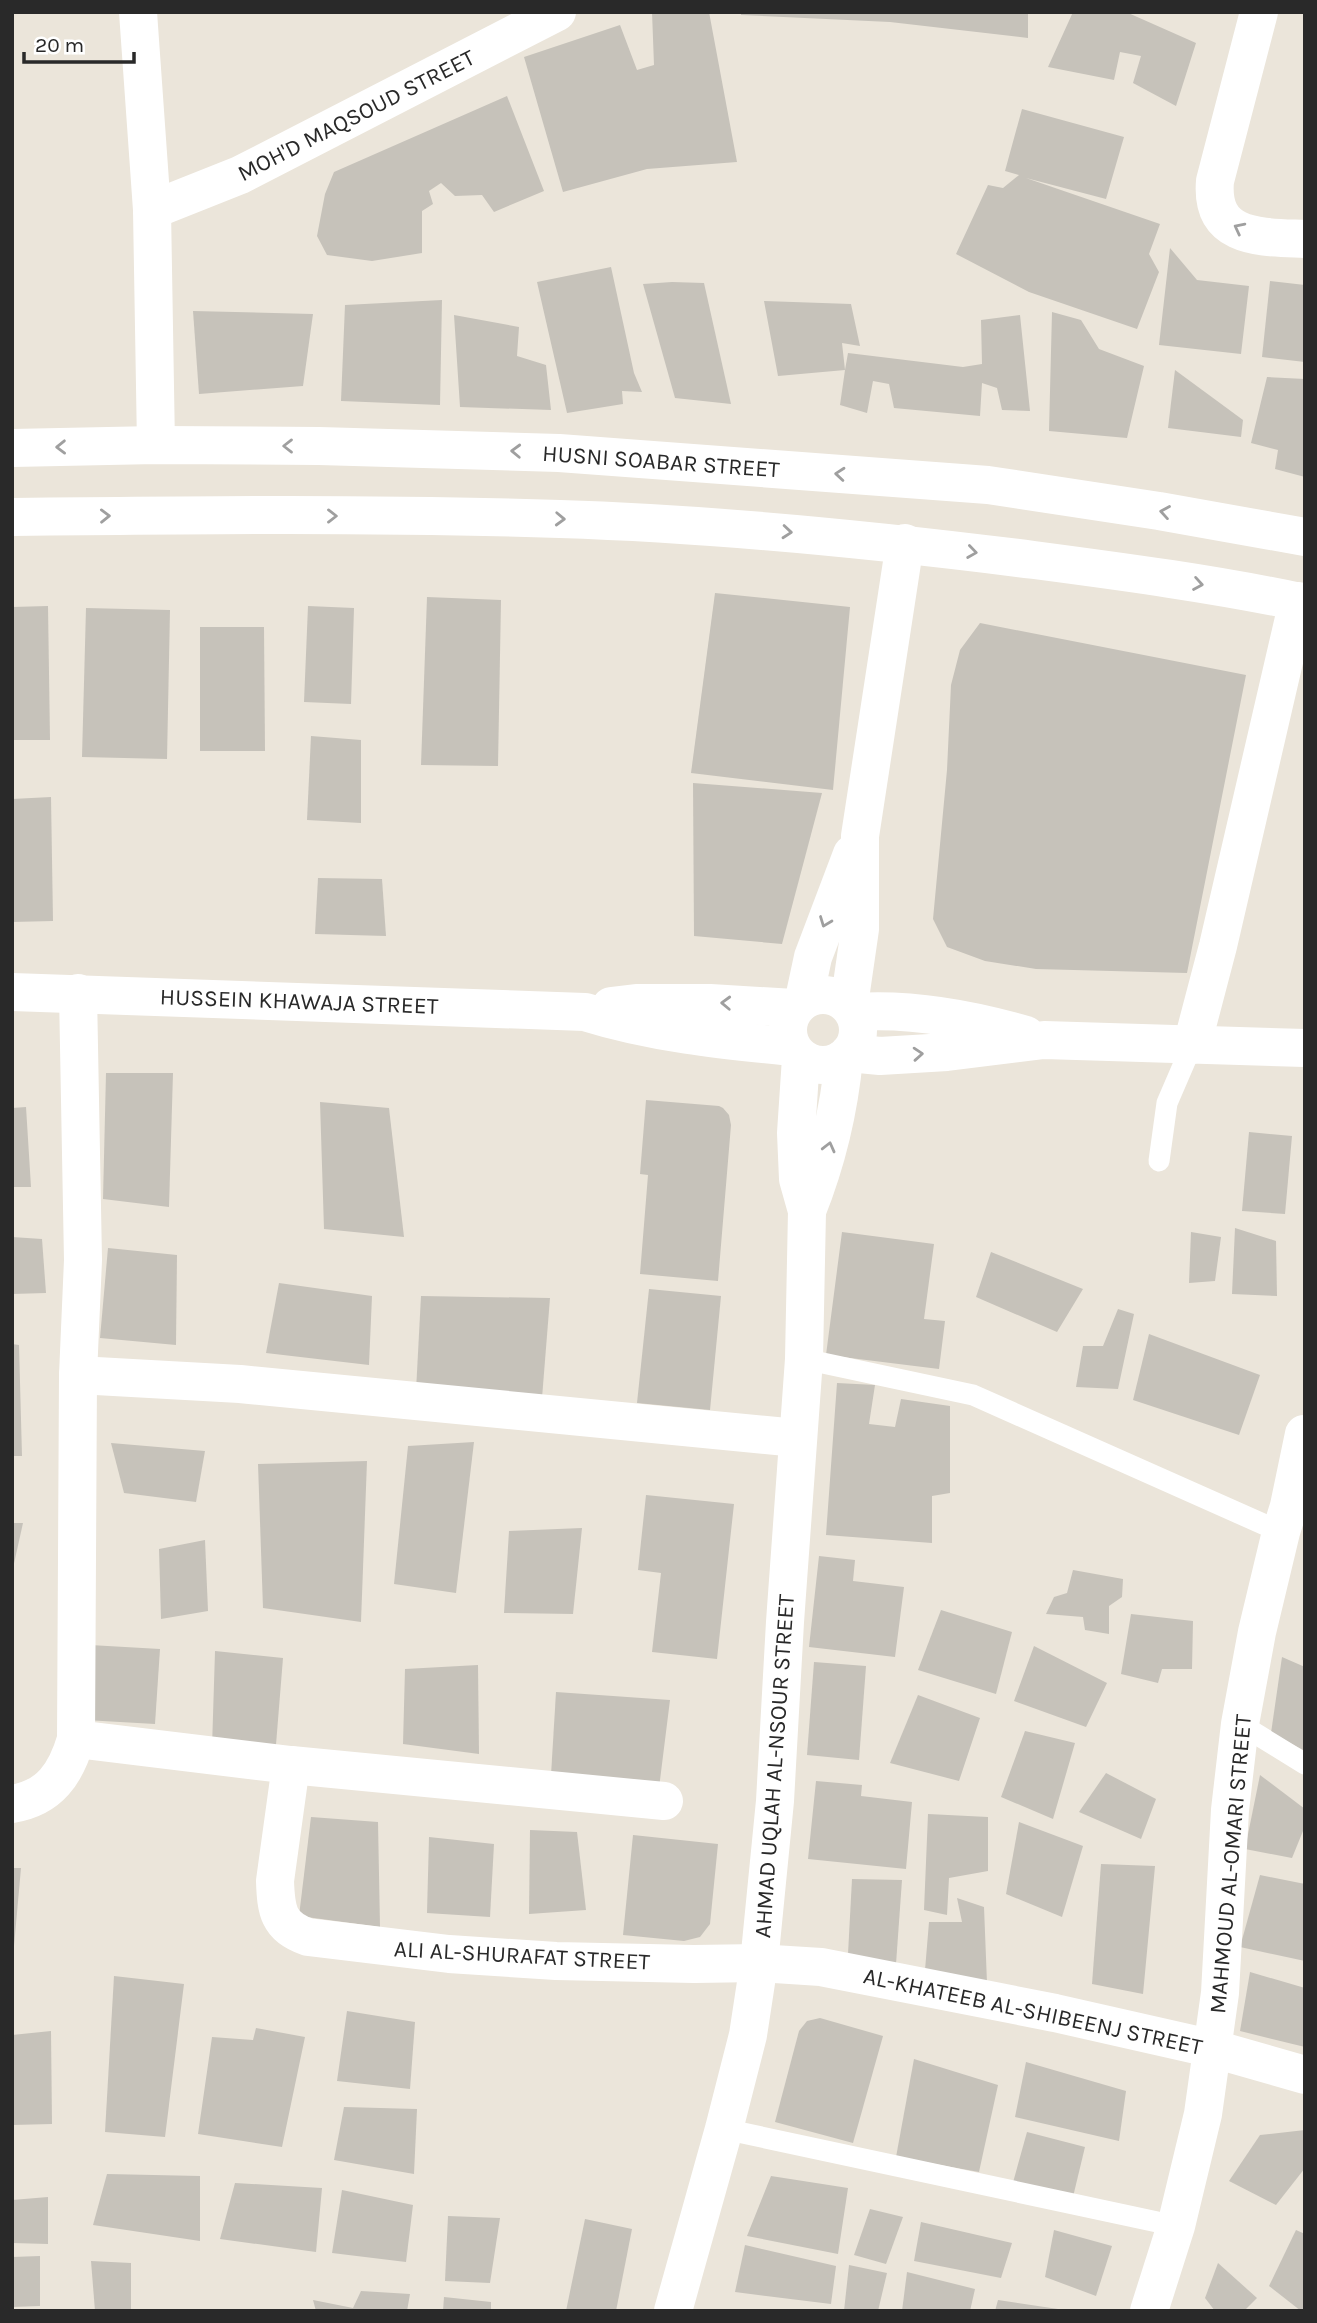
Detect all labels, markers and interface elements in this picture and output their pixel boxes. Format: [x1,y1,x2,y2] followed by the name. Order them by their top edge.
[24,21,135,65] scale bar
[35,33,84,57] text: 20 m
[233,44,480,187] street label: MOH'D MAQSOUD STREET
[1233,223,1246,237] one-way arrow
[282,438,293,454] one-way arrow
[55,440,66,455] one-way arrow
[541,440,781,483] street label: HUSNI SOABAR STREET
[510,444,521,459] one-way arrow
[834,467,845,482] one-way arrow
[1159,505,1171,520] one-way arrow
[100,508,111,524] one-way arrow
[328,508,338,524] one-way arrow
[555,512,566,527] one-way arrow
[781,525,793,540] one-way arrow
[966,545,978,560] one-way arrow
[1192,576,1203,591] one-way arrow
[820,916,834,928] one-way arrow
[159,983,439,1020] street label: HUSSEIN KHAWAJA STREET
[720,996,731,1011] one-way arrow
[912,1047,923,1062] one-way arrow
[821,1141,835,1153] one-way arrow
[749,1593,800,1939] street label: AHMAD UQLAH AL-NSOUR STREET
[1204,1713,1257,2015] street label: MAHMOUD AL-OMARI STREET
[393,1935,651,1976] street label: ALI AL-SHURAFAT STREET
[861,1962,1205,2061] street label: AL-KHATEEB AL-SHIBEENJ STREET

